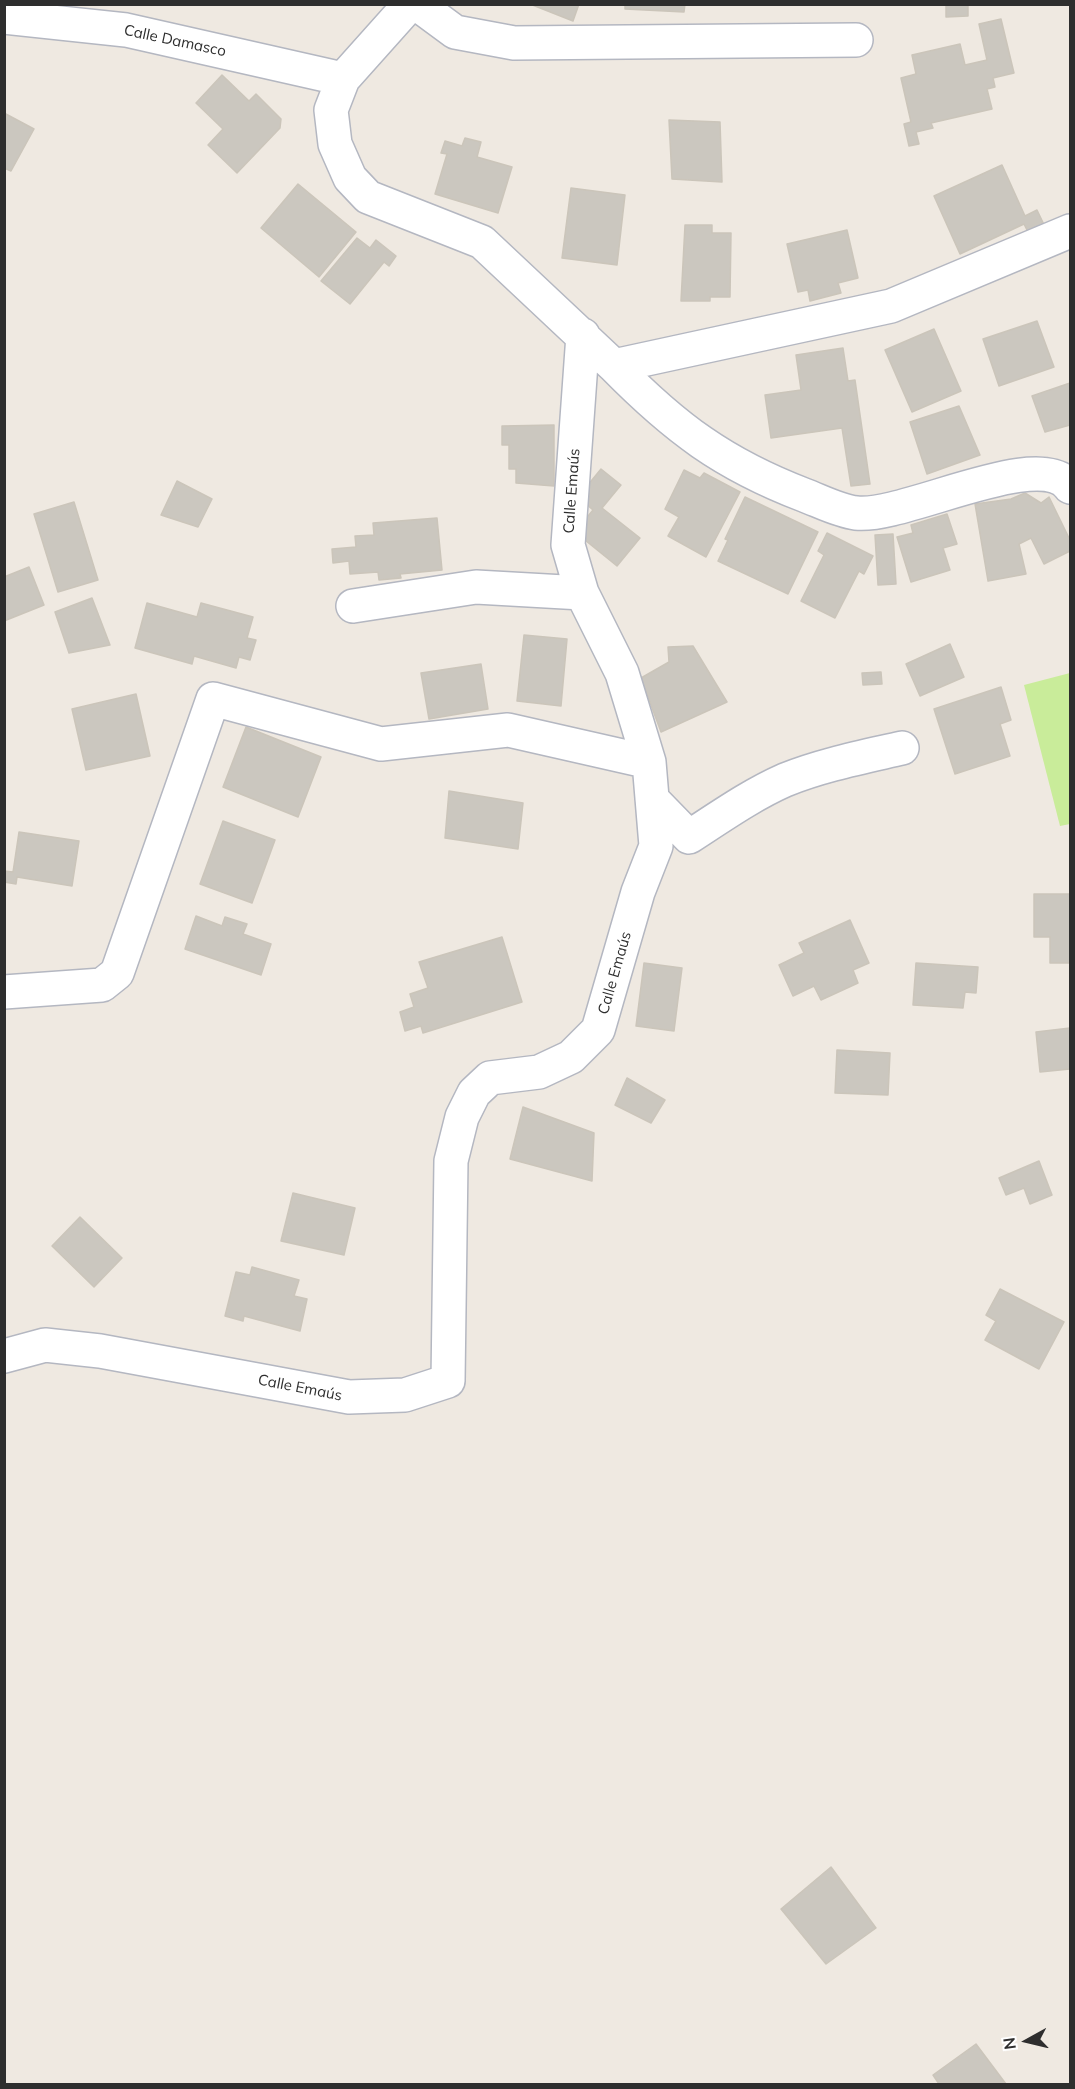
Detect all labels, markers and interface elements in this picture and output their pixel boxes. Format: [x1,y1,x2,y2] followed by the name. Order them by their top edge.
[122,21,228,61] street label: Calle Damasco
[560,448,584,534] street label: Calle Emaús
[595,930,635,1016] street label: Calle Emaús
[256,1371,344,1405] street label: Calle Emaús
[997,2011,1057,2071] north arrow
[998,2036,1020,2051] text: N

